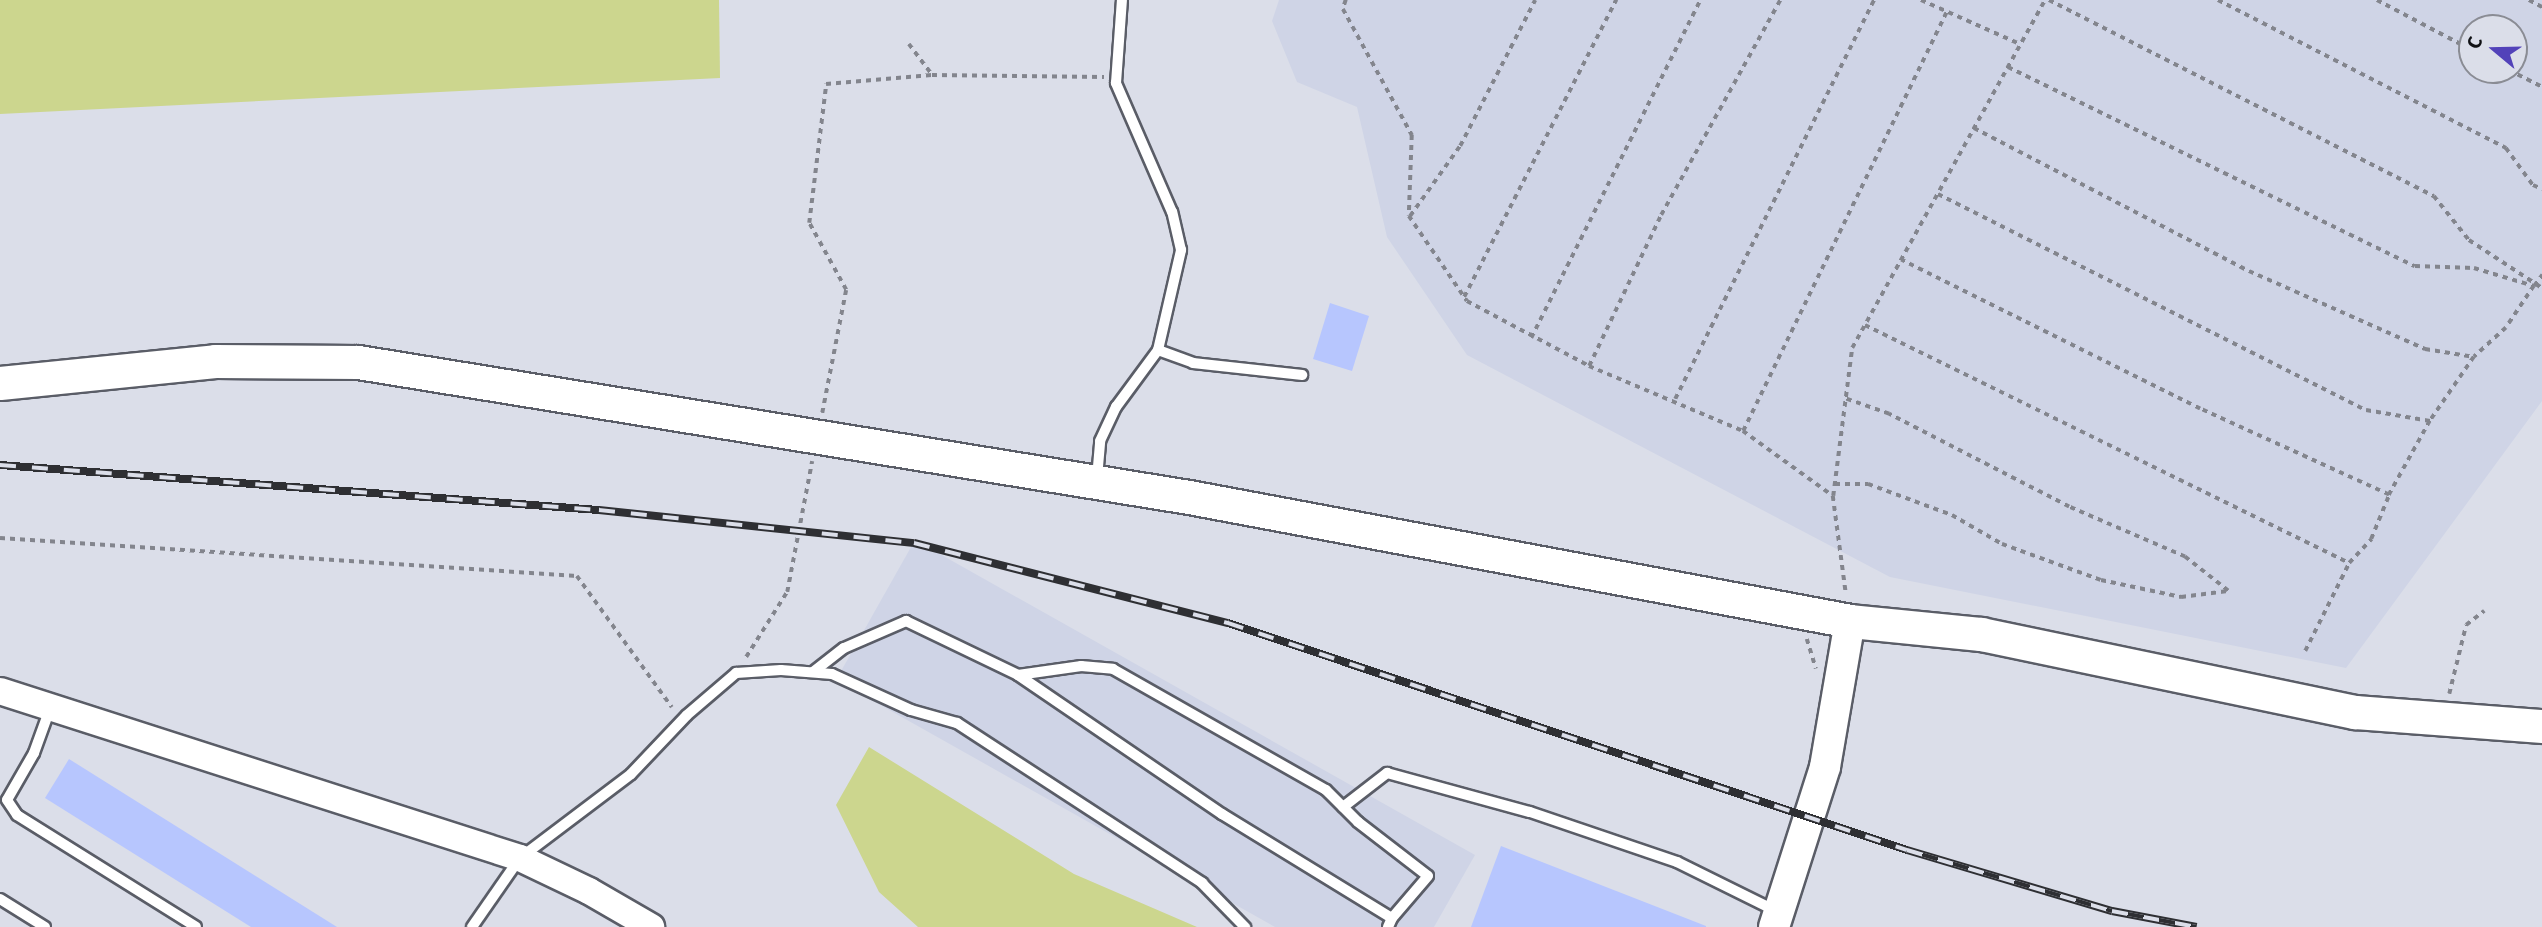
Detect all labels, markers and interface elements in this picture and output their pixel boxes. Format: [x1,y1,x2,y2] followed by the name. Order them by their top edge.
[2458,14,2528,84] north arrow
[2462,34,2487,52] text: С

